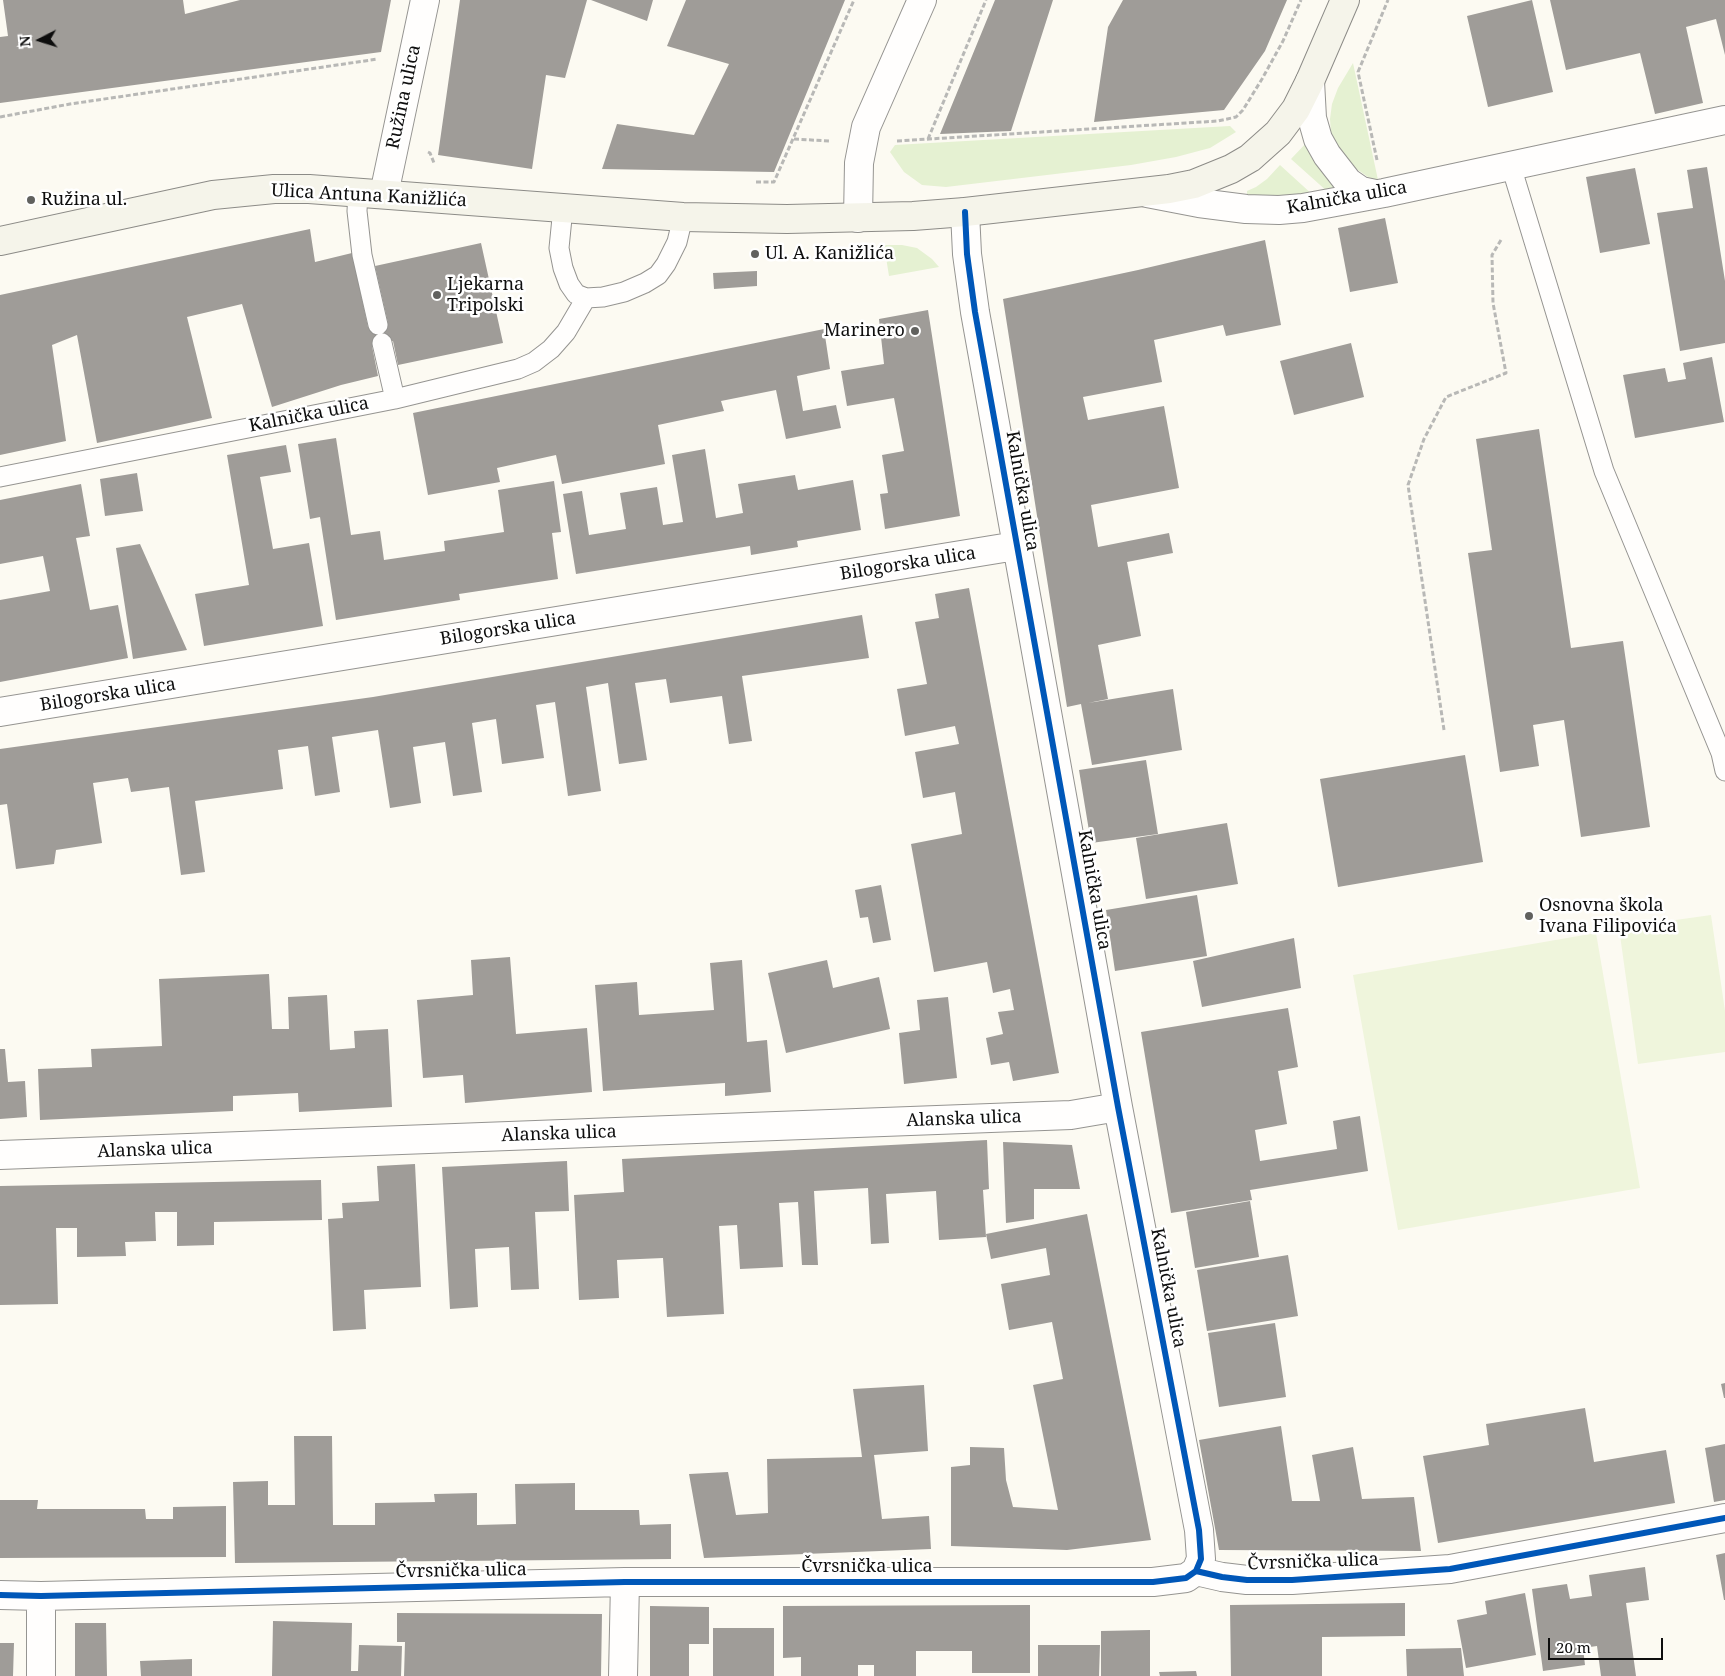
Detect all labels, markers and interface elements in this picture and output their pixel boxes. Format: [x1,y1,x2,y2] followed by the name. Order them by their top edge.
[15,15,65,65] north arrow
[15,35,35,48] text: N
[382,43,426,151] street label: Ružina ulica
[1285,177,1409,219] street label: Kalnička ulica
[271,180,467,212] street label: Ulica Antuna Kanižlića
[41,189,127,211] place label: Ružina ul.
[25,194,37,206] marker: Ružina ul.
[765,243,894,265] place label: Ul. A. Kanižlića
[749,248,761,260] marker: Ul. A. Kanižlića
[447,274,524,316] place label: Ljekarna Tripolski
[431,289,443,301] marker: Ljekarna Tripolski
[824,320,905,342] place label: Marinero
[909,325,921,337] marker: Marinero
[247,393,371,437] street label: Kalnička ulica
[1001,429,1043,553] street label: Kalnička ulica
[839,543,977,585] street label: Bilogorska ulica
[439,608,577,650] street label: Bilogorska ulica
[39,674,177,716] street label: Bilogorska ulica
[1073,828,1115,952] street label: Kalnička ulica
[1539,895,1677,938] place label: Osnovna škola Ivana Filipovića
[1523,910,1535,922] marker: Osnovna škola Ivana Filipovića
[906,1106,1022,1132] street label: Alanska ulica
[501,1121,617,1147] street label: Alanska ulica
[97,1137,213,1163] street label: Alanska ulica
[1146,1226,1190,1350] street label: Kalnička ulica
[1247,1549,1379,1575] street label: Čvrsnička ulica
[801,1556,933,1578] street label: Čvrsnička ulica
[395,1559,527,1583] street label: Čvrsnička ulica
[1550,1628,1665,1660] scale bar
[1556,1637,1591,1657] text: 20 m

